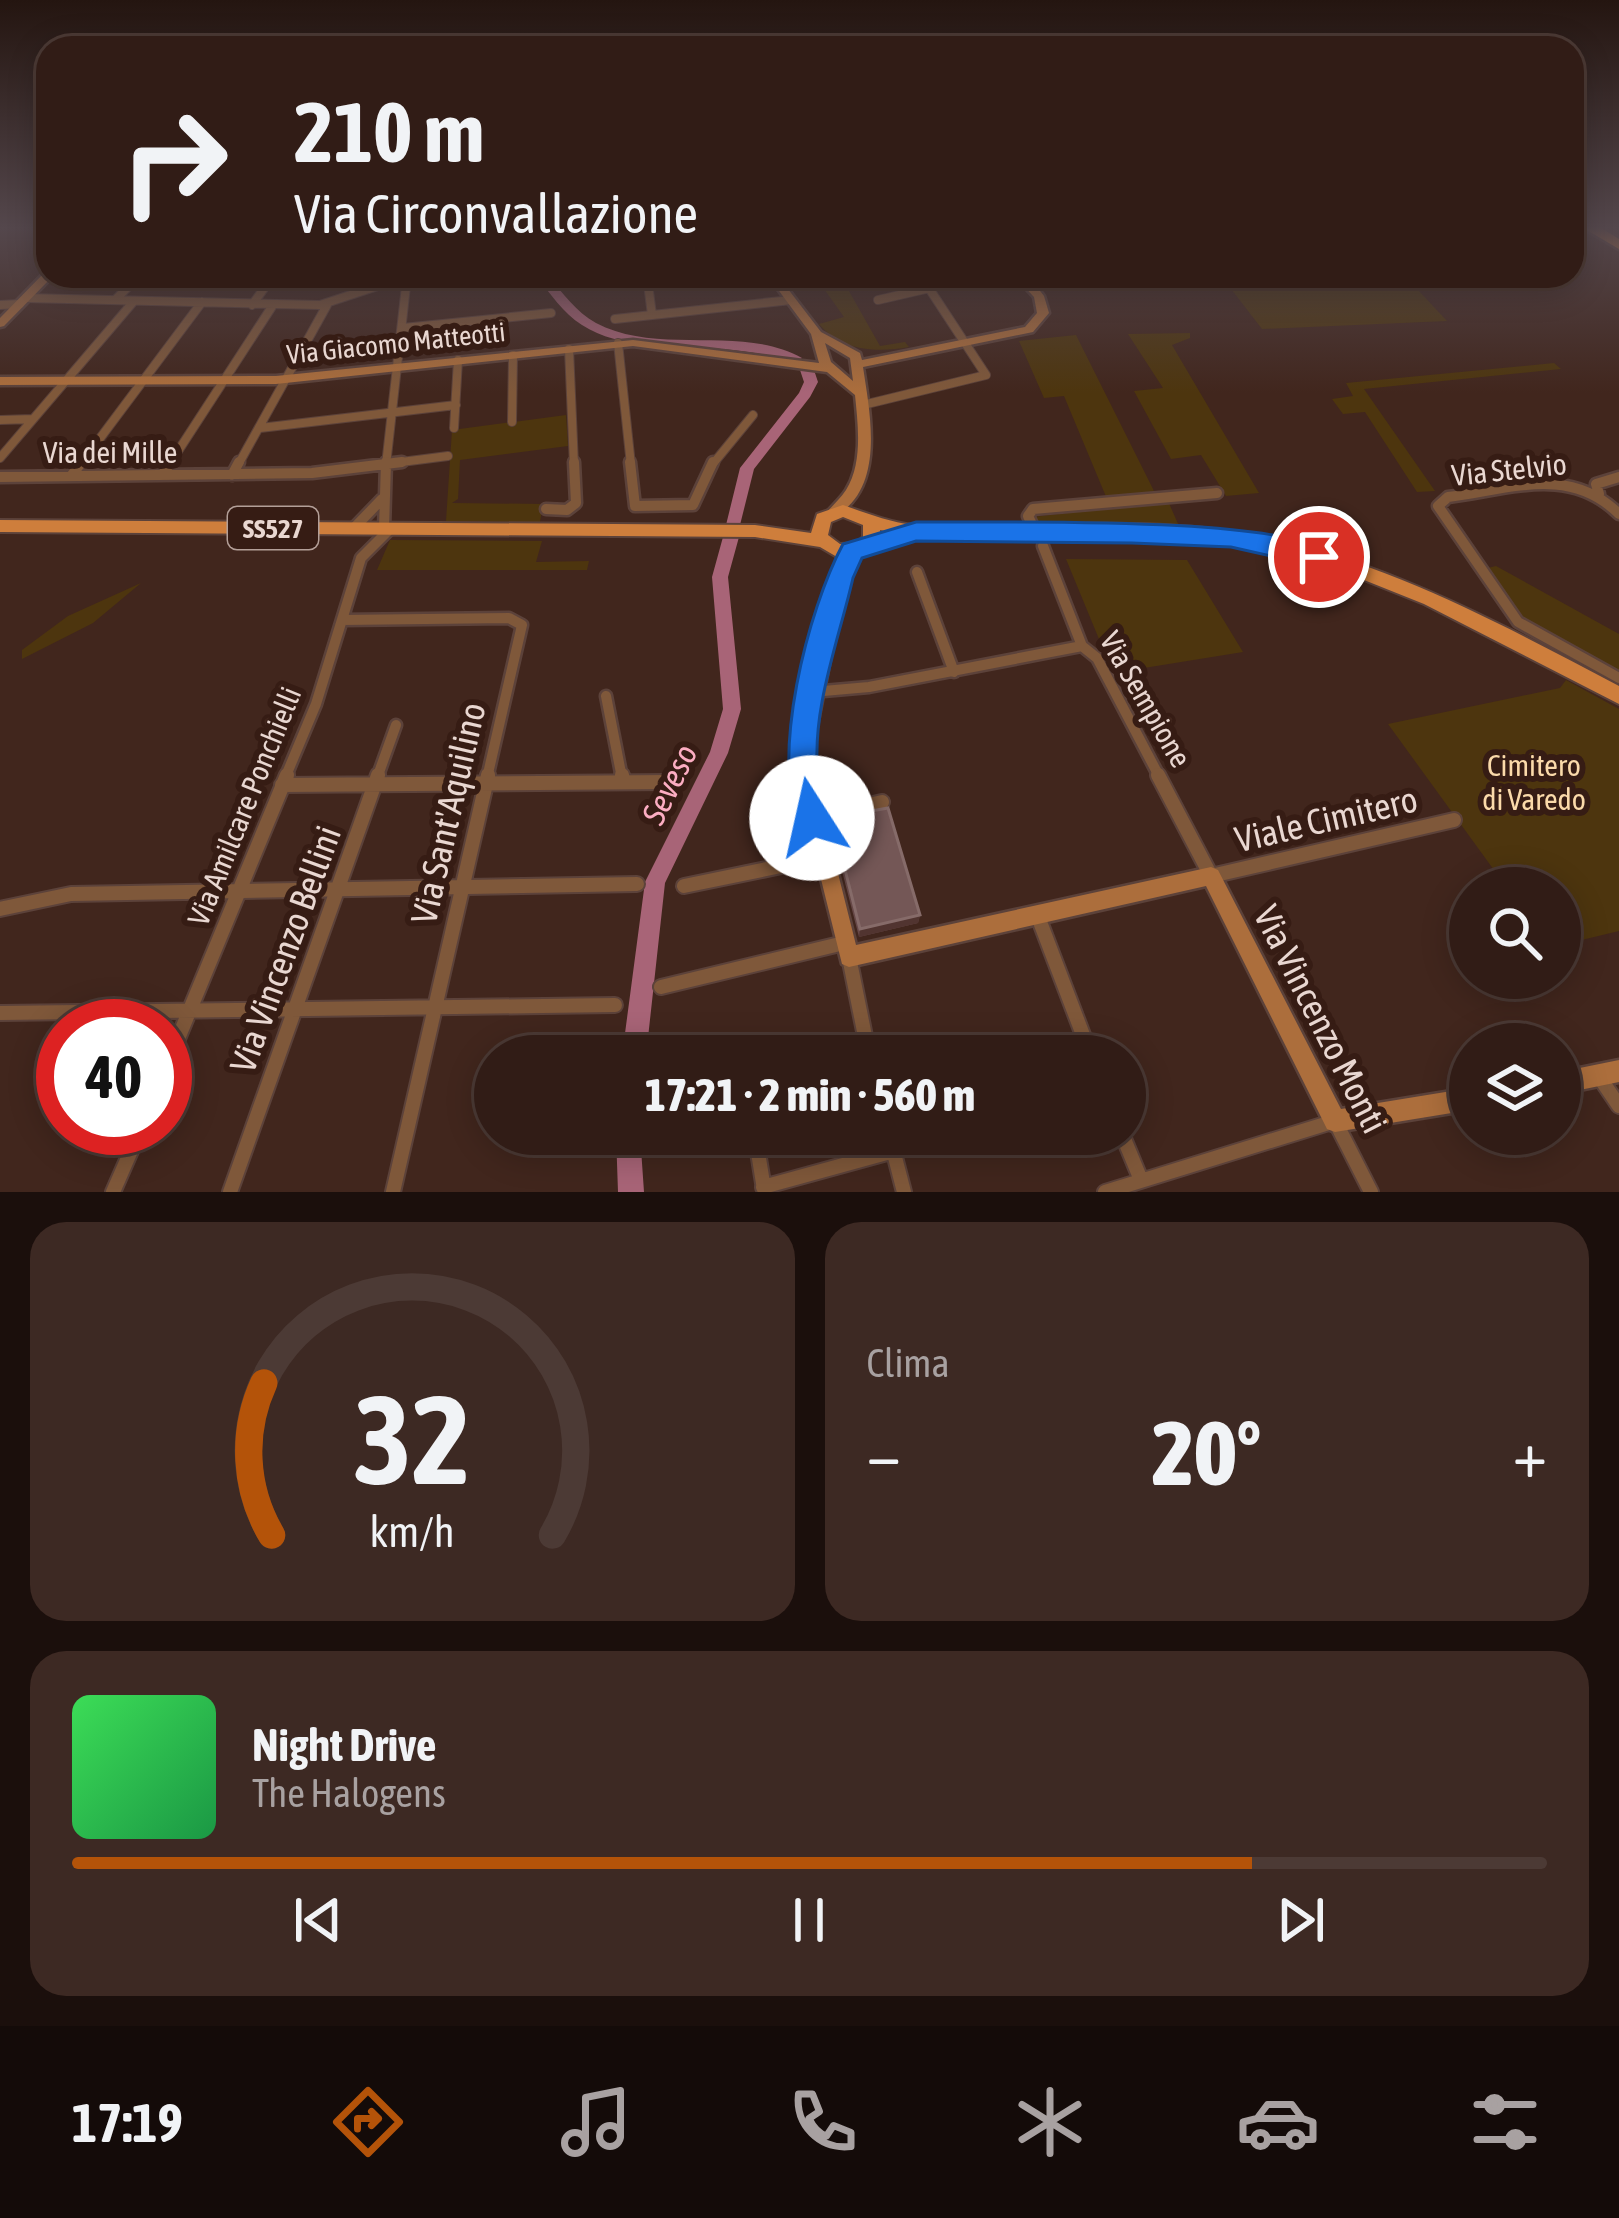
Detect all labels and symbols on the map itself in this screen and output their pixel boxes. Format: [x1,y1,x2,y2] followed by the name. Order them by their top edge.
[285,316,507,370] street label: Via Giacomo Matteotti
[43,435,177,469] street label: Via dei Mille
[1450,446,1568,492] street label: Via Stelvio
[1268,506,1370,608] pin
[228,507,318,549] road number: SS527
[1094,625,1198,773] street label: Via Sempione
[181,682,307,930] street label: Via Amilcare Ponchielli
[402,698,494,928] street label: Via Sant'Aquilino
[633,738,704,831] water label: Seveso
[1482,748,1586,816] park label: Cimitero di Varedo
[749,755,875,881] position arrow
[1231,778,1421,860] street label: Viale Cimitero
[221,820,349,1078] street label: Via Vincenzo Bellini
[1246,898,1396,1140] street label: Via Vincenzo Monti
[36,999,192,1155] speed limit sign: 40

